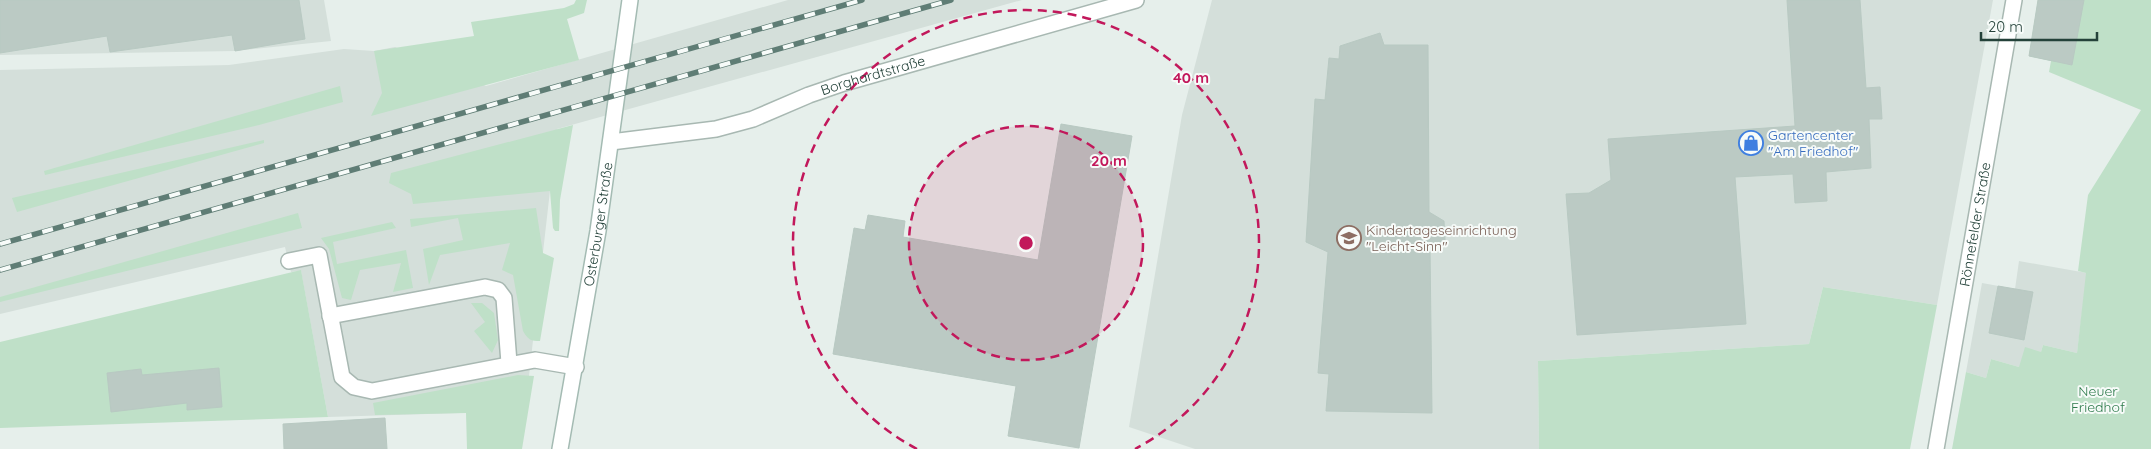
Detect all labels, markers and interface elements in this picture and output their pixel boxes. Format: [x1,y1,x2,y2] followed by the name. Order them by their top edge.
[1981,10,2097,42] scale bar
[1988,17,2023,36] text: 20 m
[818,51,927,99] street label: Borghardtstraße
[1173,68,1209,87] text: 40 m
[1768,126,1858,160] place label: Gartencenter "Am Friedhof"
[1738,130,1764,156] shop icon: Gartencenter "Am Friedhof"
[1091,151,1127,170] text: 20 m
[580,161,616,288] street label: Osterburger Straße
[1955,161,1995,288] street label: Rönnefelder Straße
[1366,221,1517,255] place label: Kindertageseinrichtung "Leicht-Sinn"
[1336,225,1362,251] school or university icon: Kindertageseinrichtung "Leicht-Sinn"
[1017,234,1035,252] centre of rings
[2071,382,2125,416] park label: Neuer Friedhof

